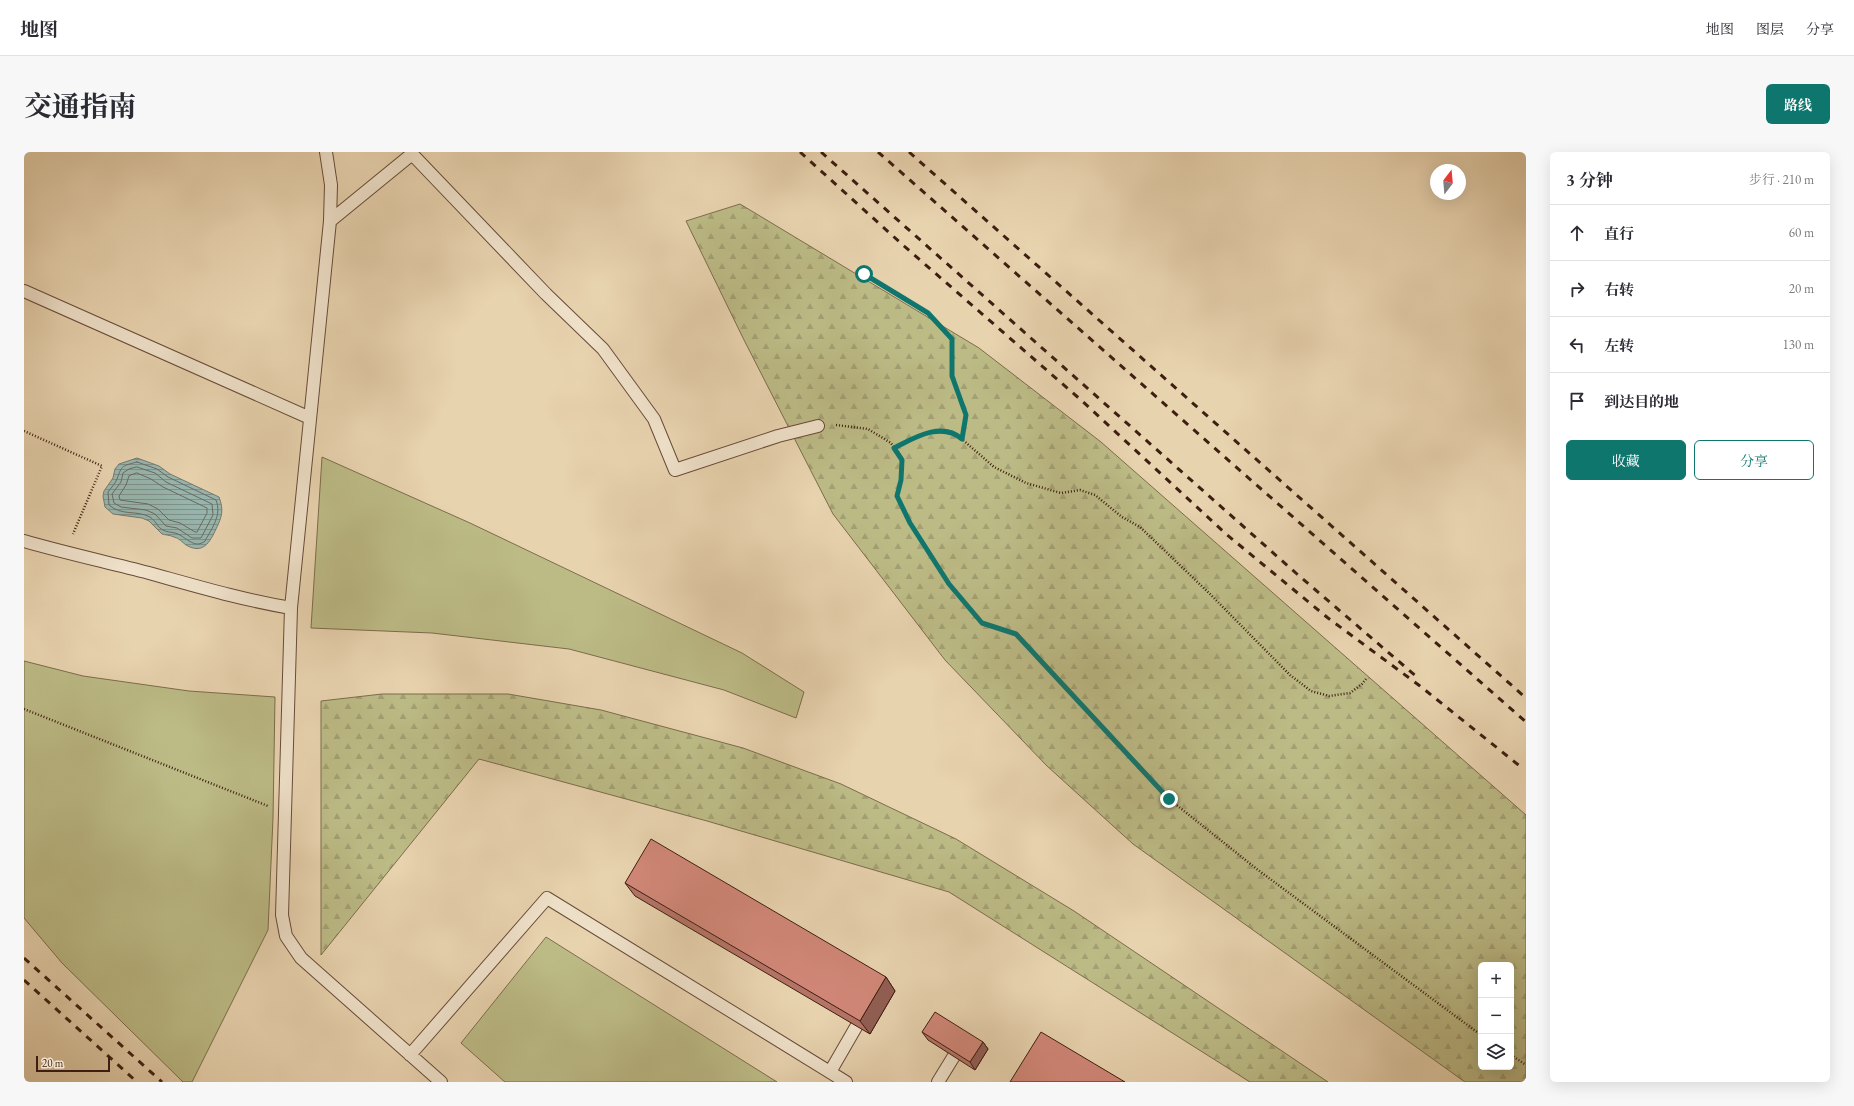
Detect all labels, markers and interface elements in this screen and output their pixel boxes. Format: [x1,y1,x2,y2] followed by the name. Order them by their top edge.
[20,17,58,42] text: 地图
[1706,20,1734,38] text: 地图
[1756,20,1784,38] text: 图层
[1806,20,1834,38] text: 分享
[1766,84,1830,124] button: 路线
[24,88,136,124] text: 交通指南
[1430,164,1466,200] north arrow
[1566,169,1613,191] text: 3 分钟
[1749,171,1814,188] text: 步行 · 210 m
[1566,222,1588,244] icon: ahead
[1604,224,1634,243] text: 直行
[1789,224,1814,241] text: 60 m
[855,265,873,283] route start
[1566,278,1588,300] icon: right
[1604,280,1634,299] text: 右转
[1789,280,1814,297] text: 20 m
[1566,334,1588,356] icon: left
[1604,336,1634,355] text: 左转
[1783,336,1814,353] text: 130 m
[1566,390,1588,412] icon: arrive
[1604,392,1679,411] text: 到达目的地
[1566,440,1686,480] button: 收藏
[1694,440,1814,480] button: 分享
[1160,790,1178,808] route end
[1478,962,1514,1070] map controls
[1478,962,1514,998] button: +
[1478,998,1514,1034] button: −
[1478,1034,1514,1070] button: layers
[36,1054,110,1073] scale bar
[42,1056,63,1070] text: 20 m

